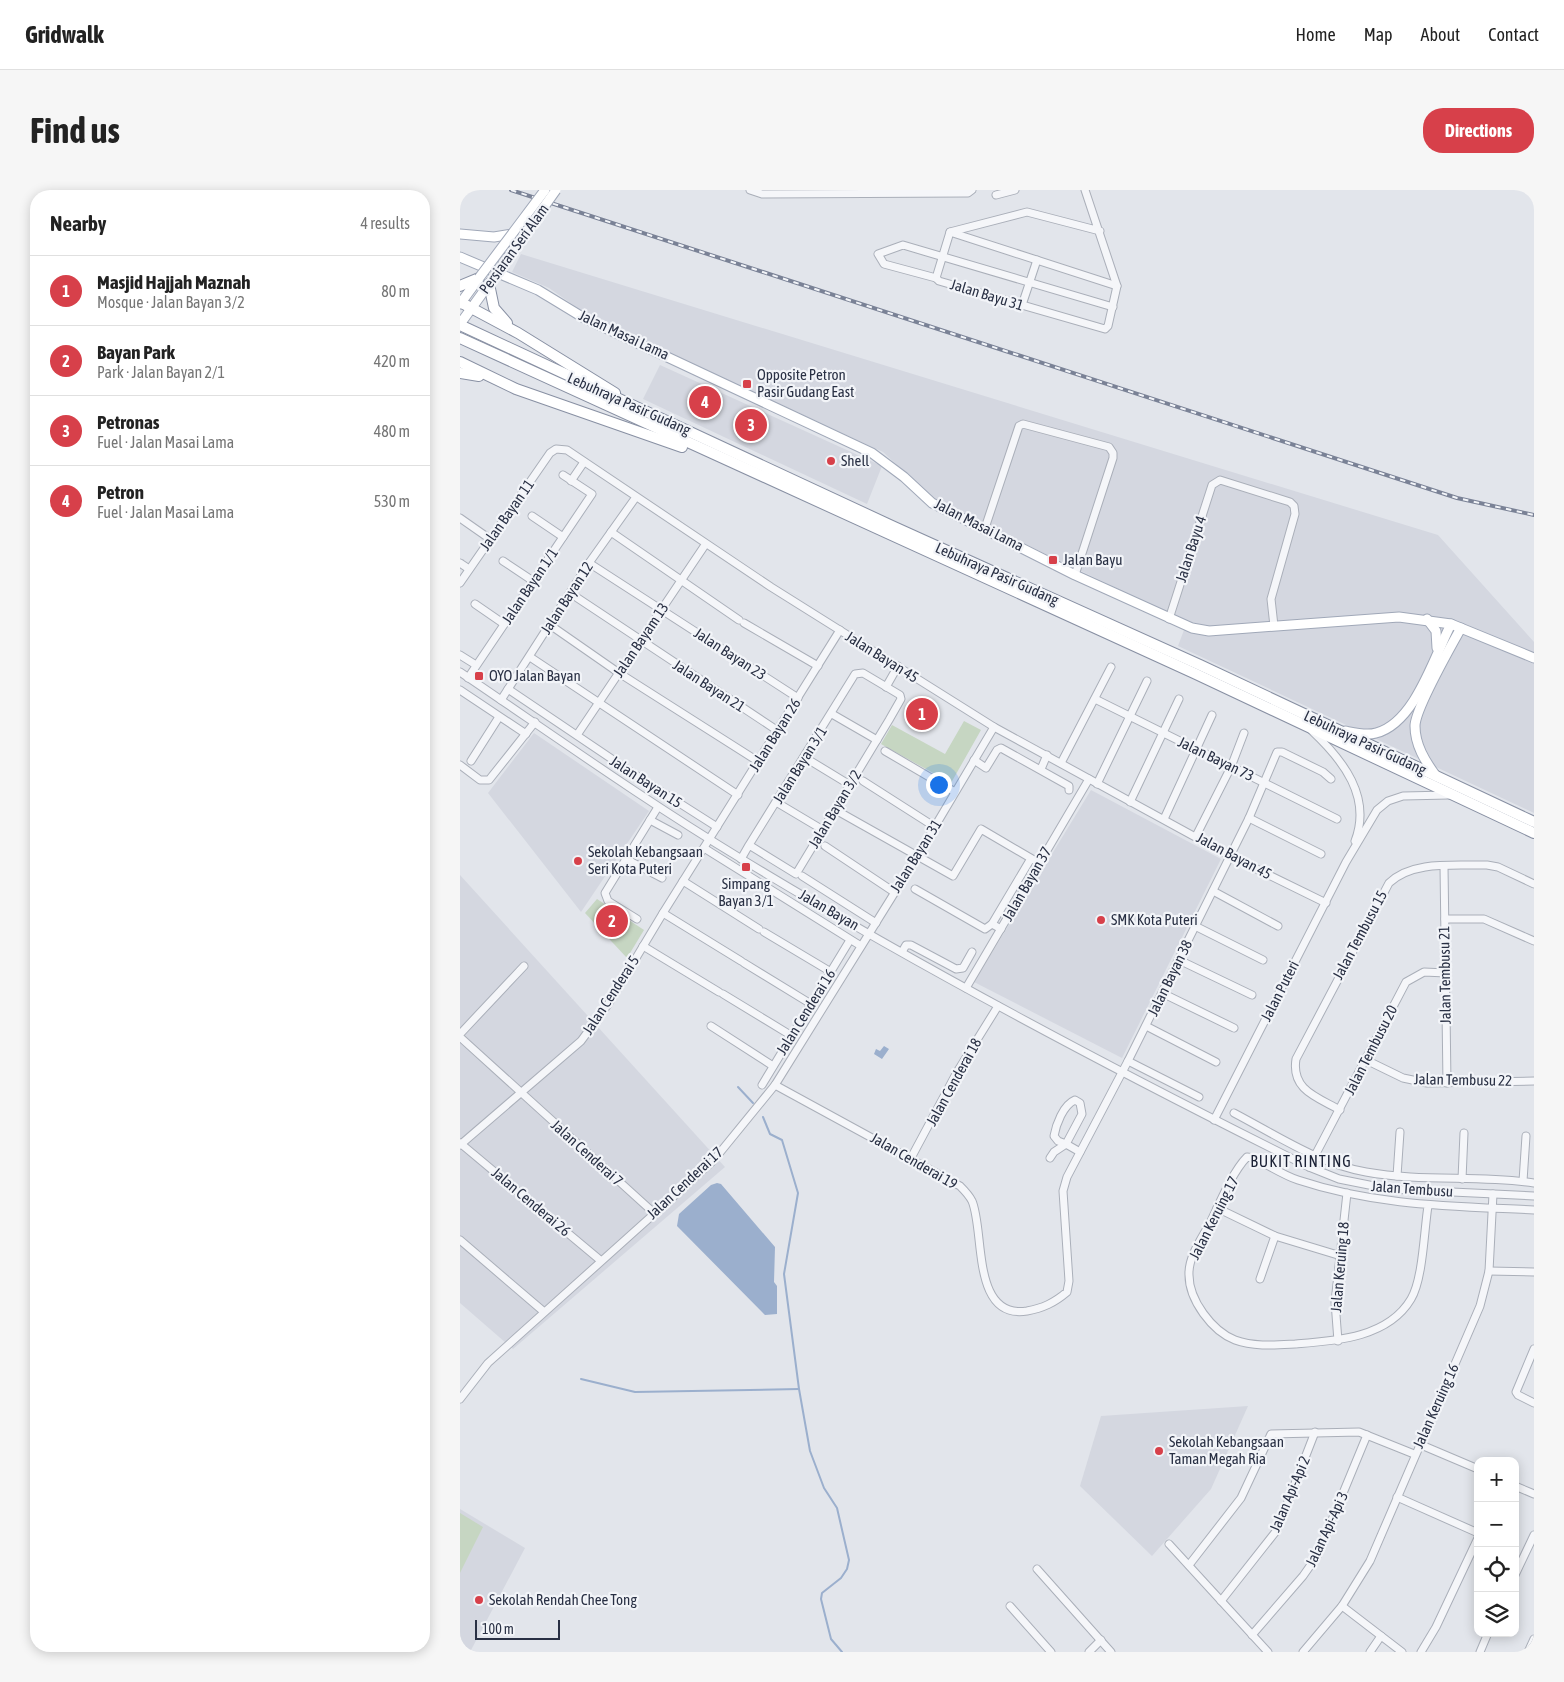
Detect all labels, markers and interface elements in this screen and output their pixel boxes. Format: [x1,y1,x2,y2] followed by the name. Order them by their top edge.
[25,21,104,48] text: Gridwalk
[1296,24,1336,45] text: Home
[1364,24,1393,45] text: Map
[1421,24,1460,45] text: About
[1488,24,1539,45] text: Contact
[1423,108,1534,153] button: Directions
[30,110,120,150] text: Find us
[475,201,552,297] street label: Persiaran Seri Alam
[50,211,106,235] text: Nearby
[360,214,410,232] text: 4 results
[97,271,251,293] text: Masjid Hajjah Maznah
[948,275,1026,314] street label: Jalan Bayu 31
[62,282,70,300] text: 1
[381,282,410,300] text: 80 m
[97,293,245,311] text: Mosque · Jalan Bayan 3/2
[576,306,672,363] street label: Jalan Masai Lama
[97,341,175,363] text: Bayan Park
[62,352,70,370] text: 2
[374,352,410,370] text: 420 m
[97,363,225,381] text: Park · Jalan Bayan 2/1
[757,366,854,400] place label: Opposite Petron Pasir Gudang East
[565,369,694,439] street label: Lebuhraya Pasir Gudang
[741,378,753,390] marker: Opposite Petron Pasir Gudang East
[689,383,721,421] pin: 4
[735,406,767,444] pin: 3
[97,411,160,433] text: Petronas
[62,422,70,440] text: 3
[374,422,410,440] text: 480 m
[97,433,234,451] text: Fuel · Jalan Masai Lama
[841,452,869,469] place label: Shell
[825,455,837,467] marker: Shell
[476,476,537,553] street label: Jalan Bayan 11
[97,481,144,503] text: Petron
[62,492,70,510] text: 4
[374,492,410,510] text: 530 m
[932,495,1026,554] street label: Jalan Masai Lama
[97,503,234,521] text: Fuel · Jalan Masai Lama
[1172,514,1209,584] street label: Jalan Bayu 4
[933,539,1062,609] street label: Lebuhraya Pasir Gudang
[498,545,561,627] street label: Jalan Bayan 1/1
[1063,551,1123,568] place label: Jalan Bayu
[1047,554,1059,566] marker: Jalan Bayu
[537,558,596,637] street label: Jalan Bayan 12
[609,599,672,680] street label: Jalan Bayam 13
[691,624,770,683] street label: Jalan Bayan 23
[843,627,922,686] street label: Jalan Bayan 45
[670,656,749,715] street label: Jalan Bayan 21
[489,667,581,684] place label: OYO Jalan Bayan
[473,670,485,682] marker: OYO Jalan Bayan
[745,695,804,774] street label: Jalan Bayan 26
[906,695,938,733] pin: 1
[1301,707,1429,779] street label: Lebuhraya Pasir Gudang
[769,723,830,806] street label: Jalan Bayan 3/1
[1175,733,1257,784] street label: Jalan Bayan 73
[607,752,686,811] street label: Jalan Bayan 15
[805,767,864,851] street label: Jalan Bayan 3/2
[926,772,952,798] your location
[886,816,945,895] street label: Jalan Bayan 31
[1194,829,1275,882] street label: Jalan Bayan 45
[588,843,703,877] place label: Sekolah Kebangsaan Seri Kota Puteri
[999,844,1055,924] street label: Jalan Bayan 37
[572,855,584,867] marker: Sekolah Kebangsaan Seri Kota Puteri
[740,861,752,873] marker: Simpang Bayan 3/1
[718,875,774,909] place label: Simpang Bayan 3/1
[796,886,862,934] street label: Jalan Bayan
[1329,887,1390,982] street label: Jalan Tembusu 15
[596,902,628,940] pin: 2
[1111,911,1198,928] place label: SMK Kota Puteri
[1095,914,1107,926] marker: SMK Kota Puteri
[1435,926,1454,1024] street label: Jalan Tembusu 21
[1144,937,1195,1019] street label: Jalan Bayan 38
[579,952,642,1037] street label: Jalan Cenderai 5
[1257,958,1302,1024] street label: Jalan Puteri
[773,966,839,1058] street label: Jalan Cenderai 16
[1341,1002,1400,1097] street label: Jalan Tembusu 20
[922,1035,985,1129] street label: Jalan Cenderai 18
[1414,1070,1512,1089] street label: Jalan Tembusu 22
[548,1116,627,1189] street label: Jalan Cenderai 7
[868,1129,961,1192] street label: Jalan Cenderai 19
[643,1143,726,1222] street label: Jalan Cenderai 17
[1250,1152,1352,1170] district label: BUKIT RINTING
[489,1164,574,1239] street label: Jalan Cenderai 26
[1185,1173,1242,1262] street label: Jalan Keruing 17
[1370,1177,1454,1200] street label: Jalan Tembusu
[1327,1221,1352,1313] street label: Jalan Keruing 18
[1409,1361,1462,1451] street label: Jalan Keruing 16
[1169,1433,1284,1467] place label: Sekolah Kebangsaan Taman Megah Ria
[1153,1445,1165,1457] marker: Sekolah Kebangsaan Taman Megah Ria
[1266,1453,1313,1534] street label: Jalan Api-Api 2
[1474,1457,1519,1637] map controls
[1474,1457,1519,1502] button: +
[1302,1489,1351,1569] street label: Jalan Api-Api 3
[1474,1502,1519,1547] button: −
[1474,1547,1519,1592] button: locate
[489,1591,637,1608] place label: Sekolah Rendah Chee Tong
[1474,1592,1519,1637] button: layers
[473,1594,485,1606] marker: Sekolah Rendah Chee Tong
[475,1617,560,1640] scale bar
[482,1621,514,1637] text: 100 m

